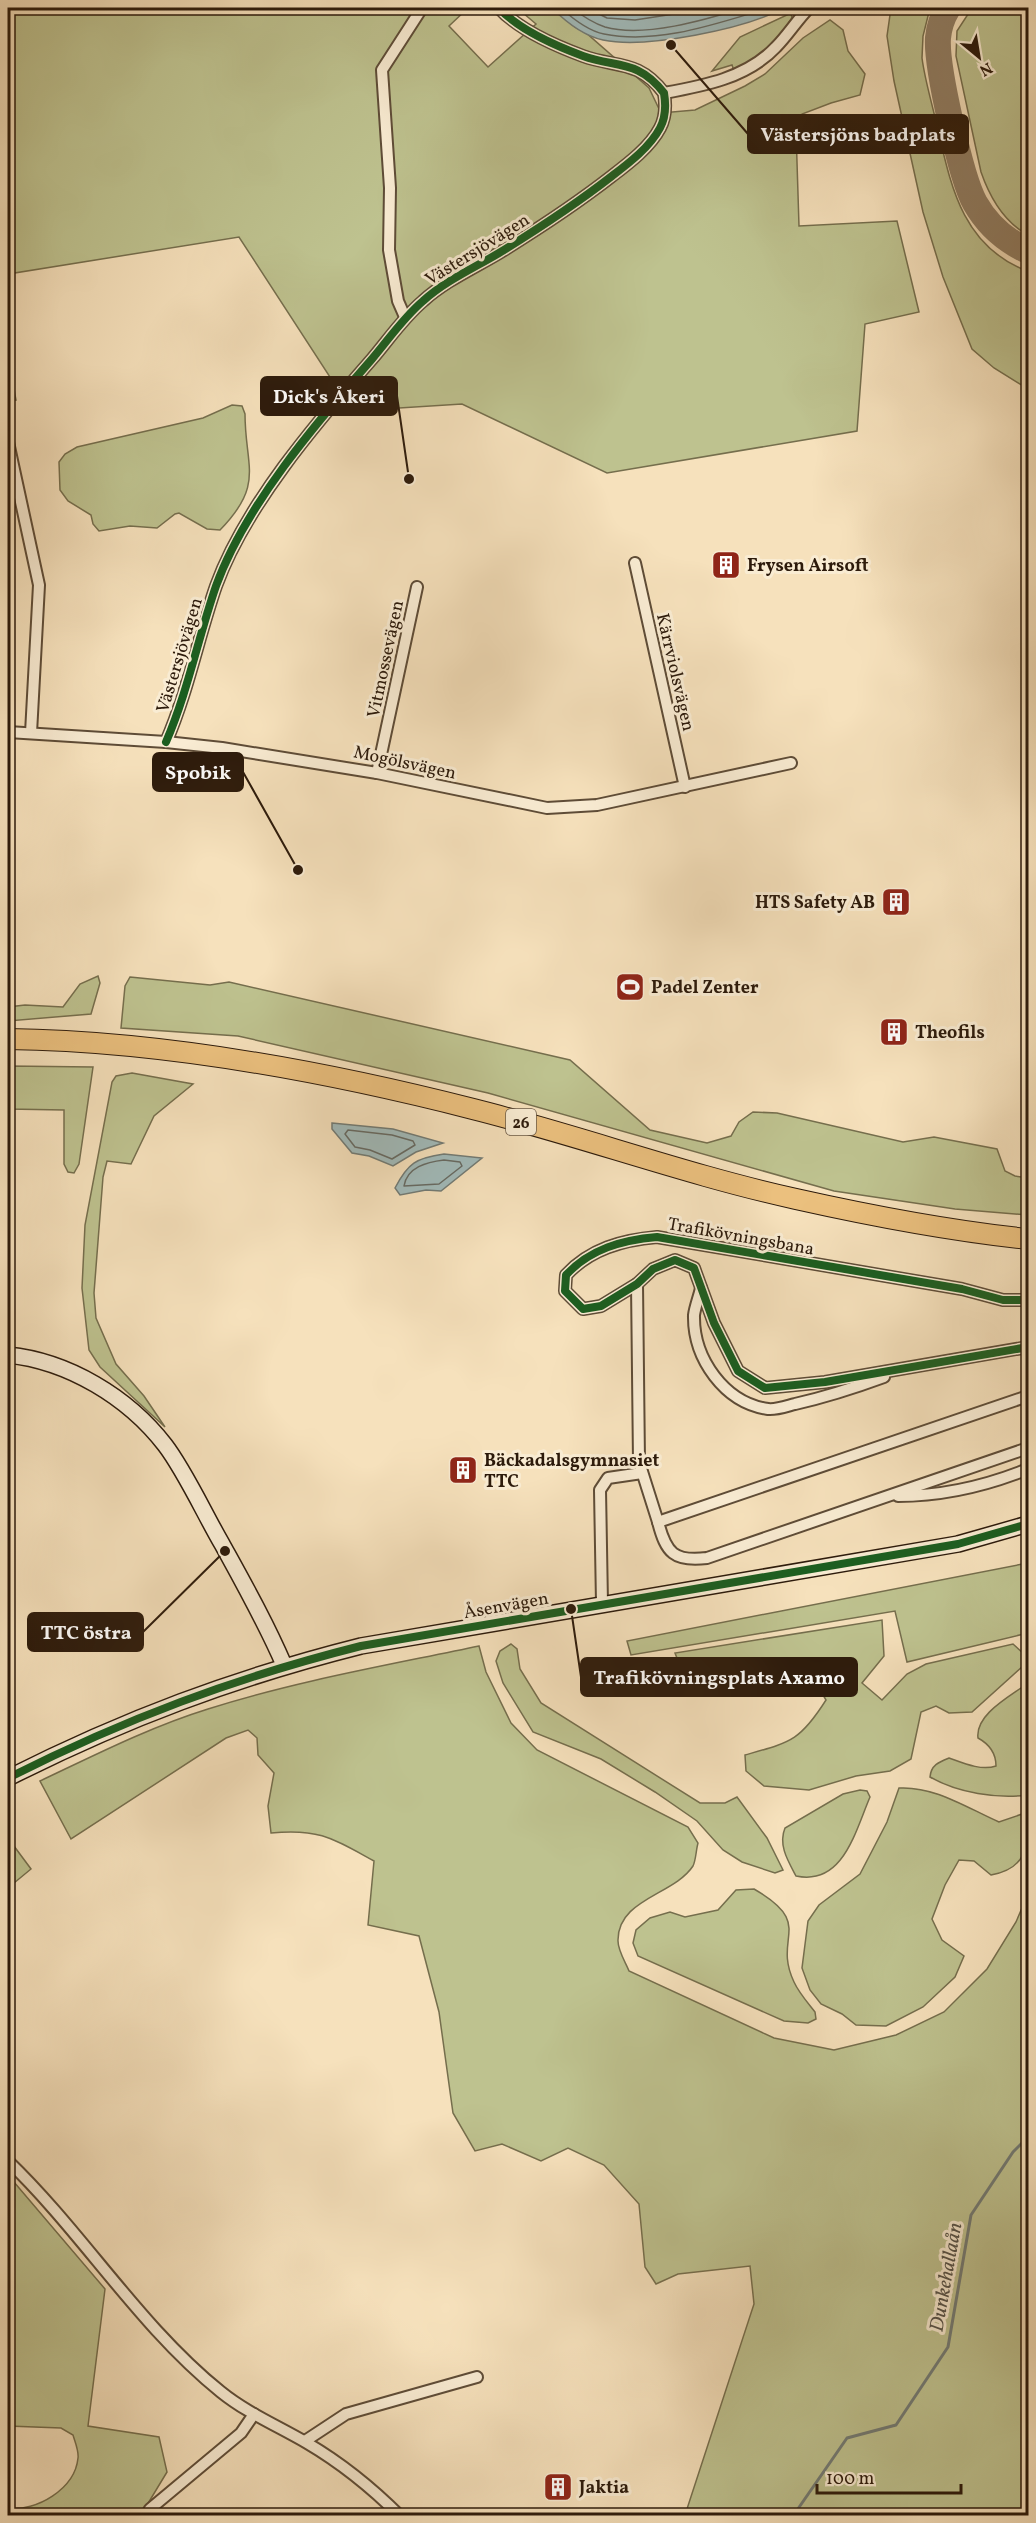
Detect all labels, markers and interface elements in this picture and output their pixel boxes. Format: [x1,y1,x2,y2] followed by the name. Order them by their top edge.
[949,27,1009,87] north arrow
[975,56,996,81] text: N
[748,115,968,153] callout: Västersjöns badplats
[760,122,956,150] text: Västersjöns badplats
[421,208,535,292] street label: Västersjövägen
[261,377,397,415] callout: Dick's Åkeri
[273,384,385,412] text: Dick's Åkeri
[710,549,742,581] building icon: Frysen Airsoft
[747,554,869,579] place label: Frysen Airsoft
[151,595,210,716] street label: Västersjövägen
[362,598,411,720] street label: Vitmossevägen
[649,611,700,734] street label: Kärrviolsvägen
[351,740,459,787] street label: Mogölsvägen
[153,753,243,791] callout: Spobik
[165,760,231,788] text: Spobik
[880,886,912,918] building icon: HTS Safety AB
[755,891,875,916] place label: HTS Safety AB
[614,971,646,1003] sports icon: Padel Zenter
[651,976,759,1001] place label: Padel Zenter
[878,1016,910,1048] building icon: Theofils
[915,1021,985,1046] place label: Theofils
[506,1109,536,1135] road number: 26
[666,1212,816,1263] street label: Trafikövningsbana
[484,1449,659,1495] place label: Bäckadalsgymnasiet TTC
[447,1454,479,1486] building icon: Bäckadalsgymnasiet TTC
[462,1587,551,1626] street label: Åsenvägen
[28,1613,143,1651] callout: TTC östra
[40,1620,132,1648] text: TTC östra
[581,1658,857,1696] callout: Trafikövningsplats Axamo
[593,1665,845,1693] text: Trafikövningsplats Axamo
[924,2221,970,2334] water label: Dunkehallaån
[817,2457,961,2495] scale bar
[826,2467,875,2492] text: 100 m
[542,2471,574,2503] building icon: Jaktia
[578,2476,629,2501] place label: Jaktia

